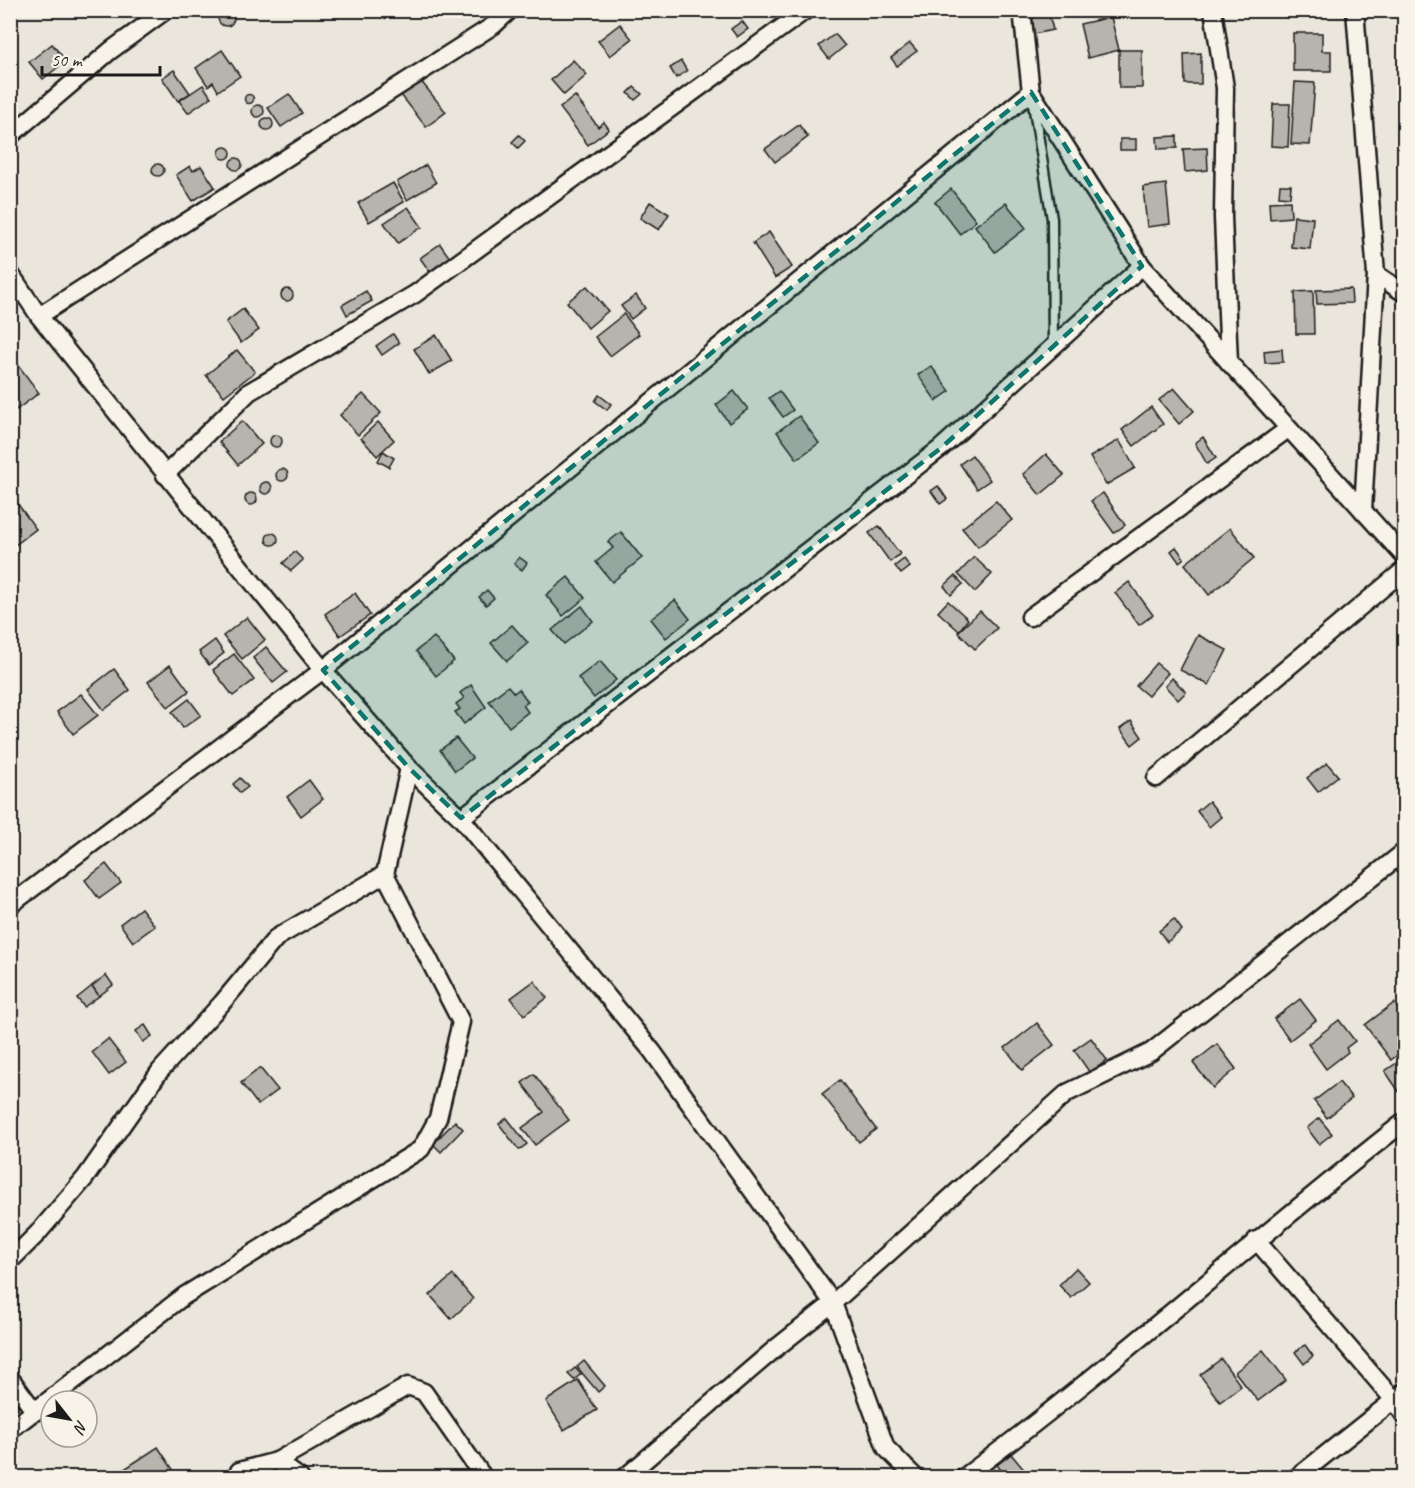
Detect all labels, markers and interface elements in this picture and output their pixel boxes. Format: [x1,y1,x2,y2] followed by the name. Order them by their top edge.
[42,39,160,77] scale bar
[51,49,84,71] text: 50 m
[39,1389,99,1449] north arrow
[68,1417,92,1438] text: N

